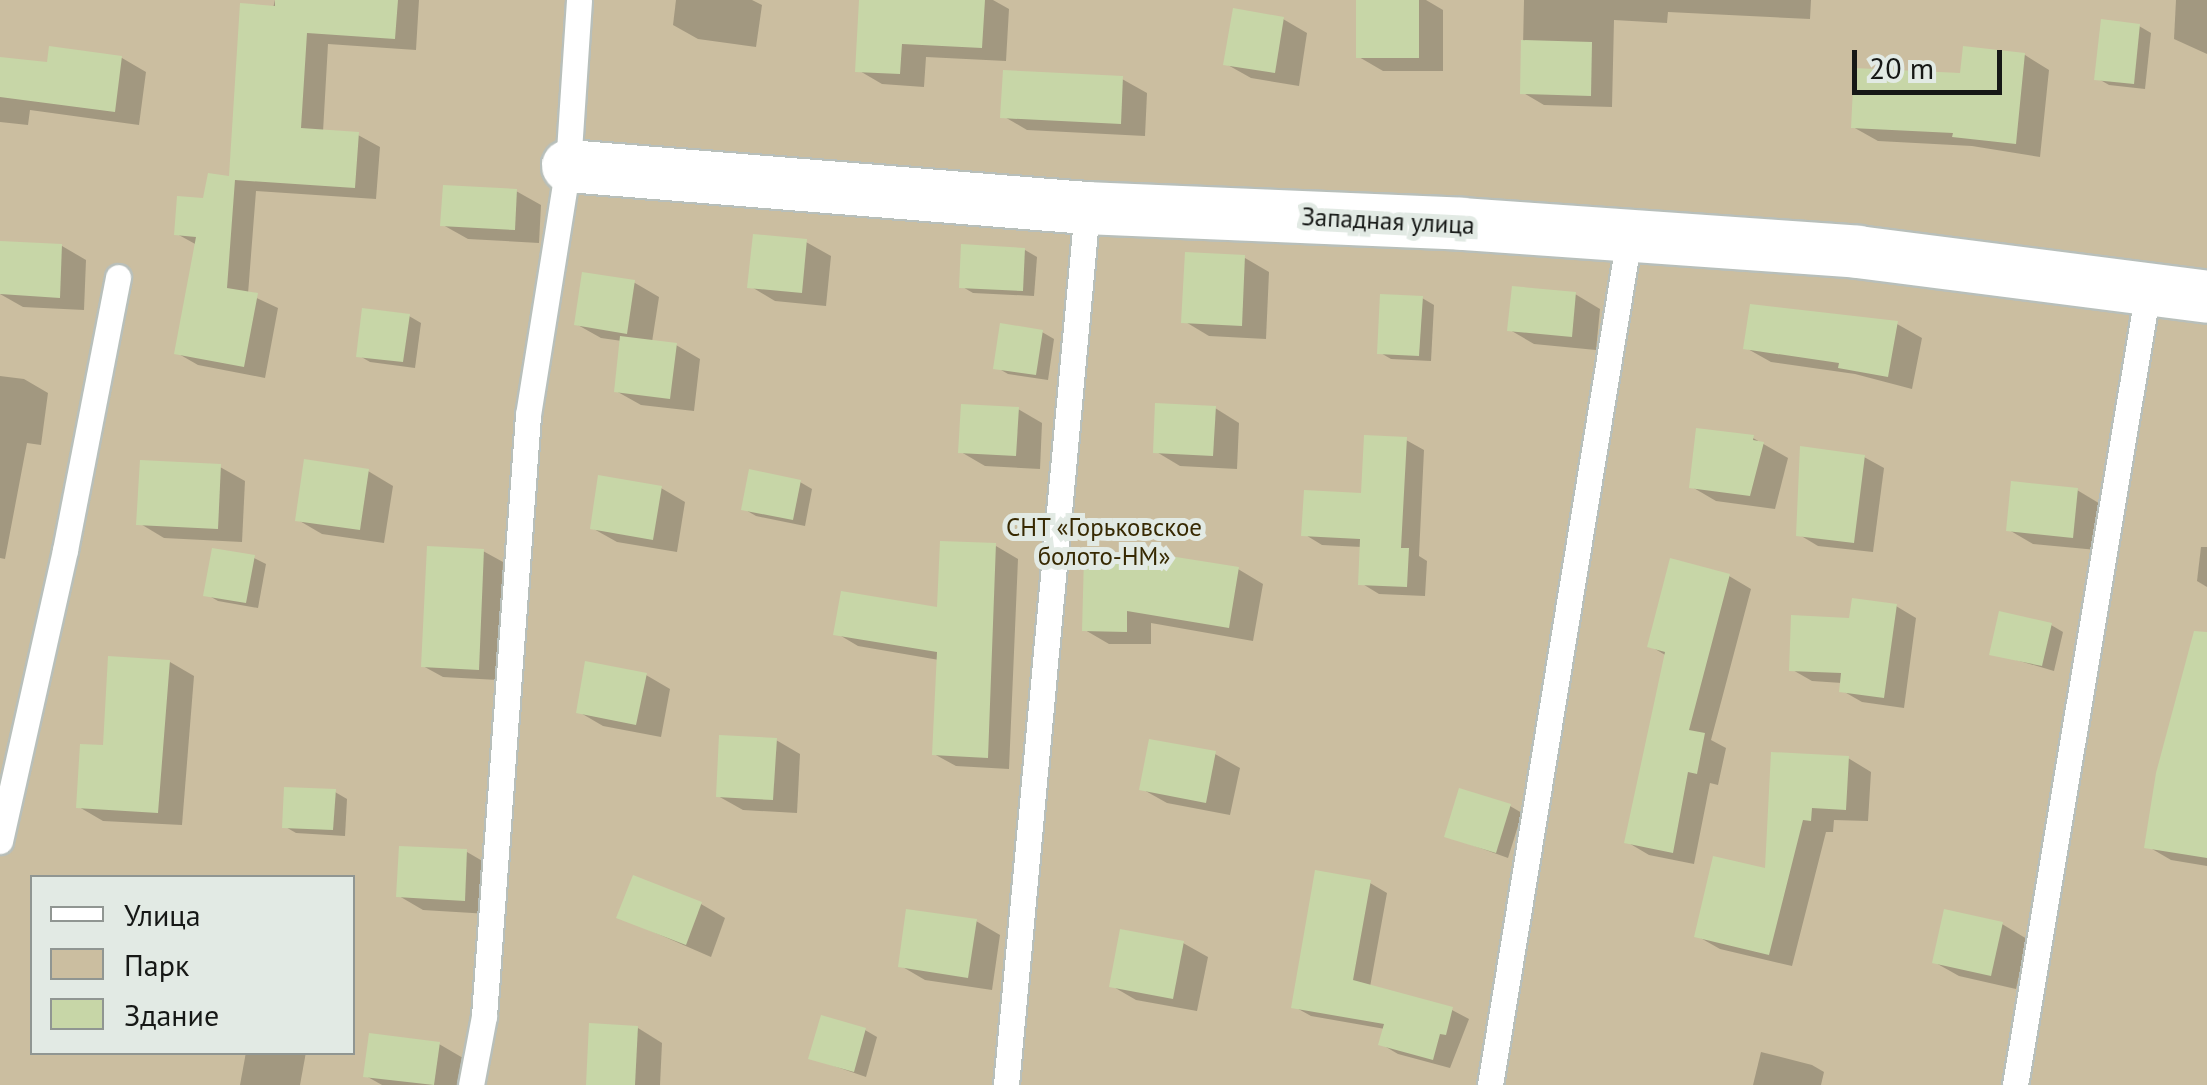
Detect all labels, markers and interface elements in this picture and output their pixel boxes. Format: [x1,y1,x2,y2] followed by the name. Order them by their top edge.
[1857,30,2007,92] scale bar
[1869,48,1934,87] text: 20 m
[1301,201,1475,241] street label: Западная улица
[1006,513,1202,572] park label: СНТ «Горьковское болото-НМ»
[30,875,355,1055] legend
[124,895,201,934] text: Улица
[124,945,189,984] text: Парк
[124,995,219,1034] text: Здание

